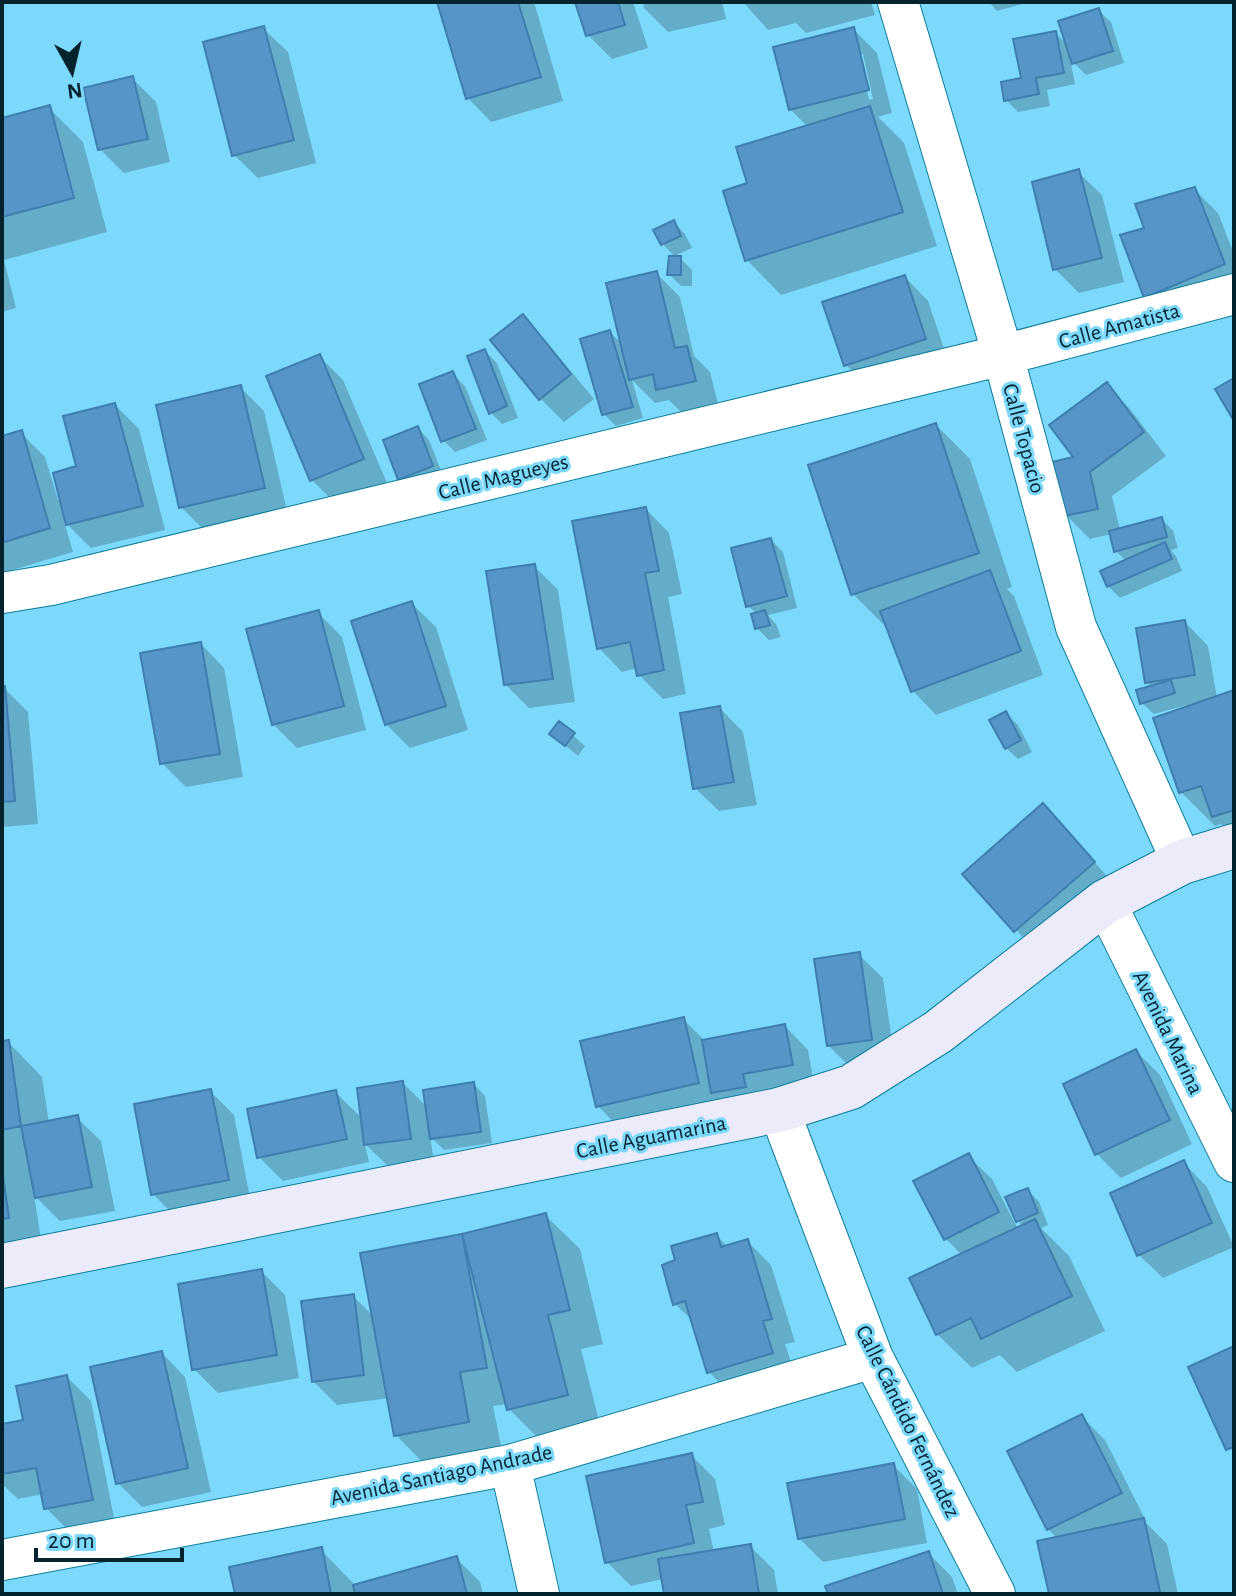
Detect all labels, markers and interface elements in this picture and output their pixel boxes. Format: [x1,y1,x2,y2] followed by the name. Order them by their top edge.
[32,32,112,112] north arrow
[66,79,84,103] text: N
[1056,299,1182,353] street label: Calle Amatista
[999,381,1049,495] street label: Calle Topacio
[436,450,570,504] street label: Calle Magueyes
[1129,967,1207,1098] street label: Avenida Marina
[574,1112,728,1162] street label: Calle Aguamarina
[852,1322,964,1521] street label: Calle Cándido Fernández
[328,1441,554,1509] street label: Avenida Santiago Andrade
[36,1512,182,1562] scale bar
[48,1529,95,1553] text: 20 m

